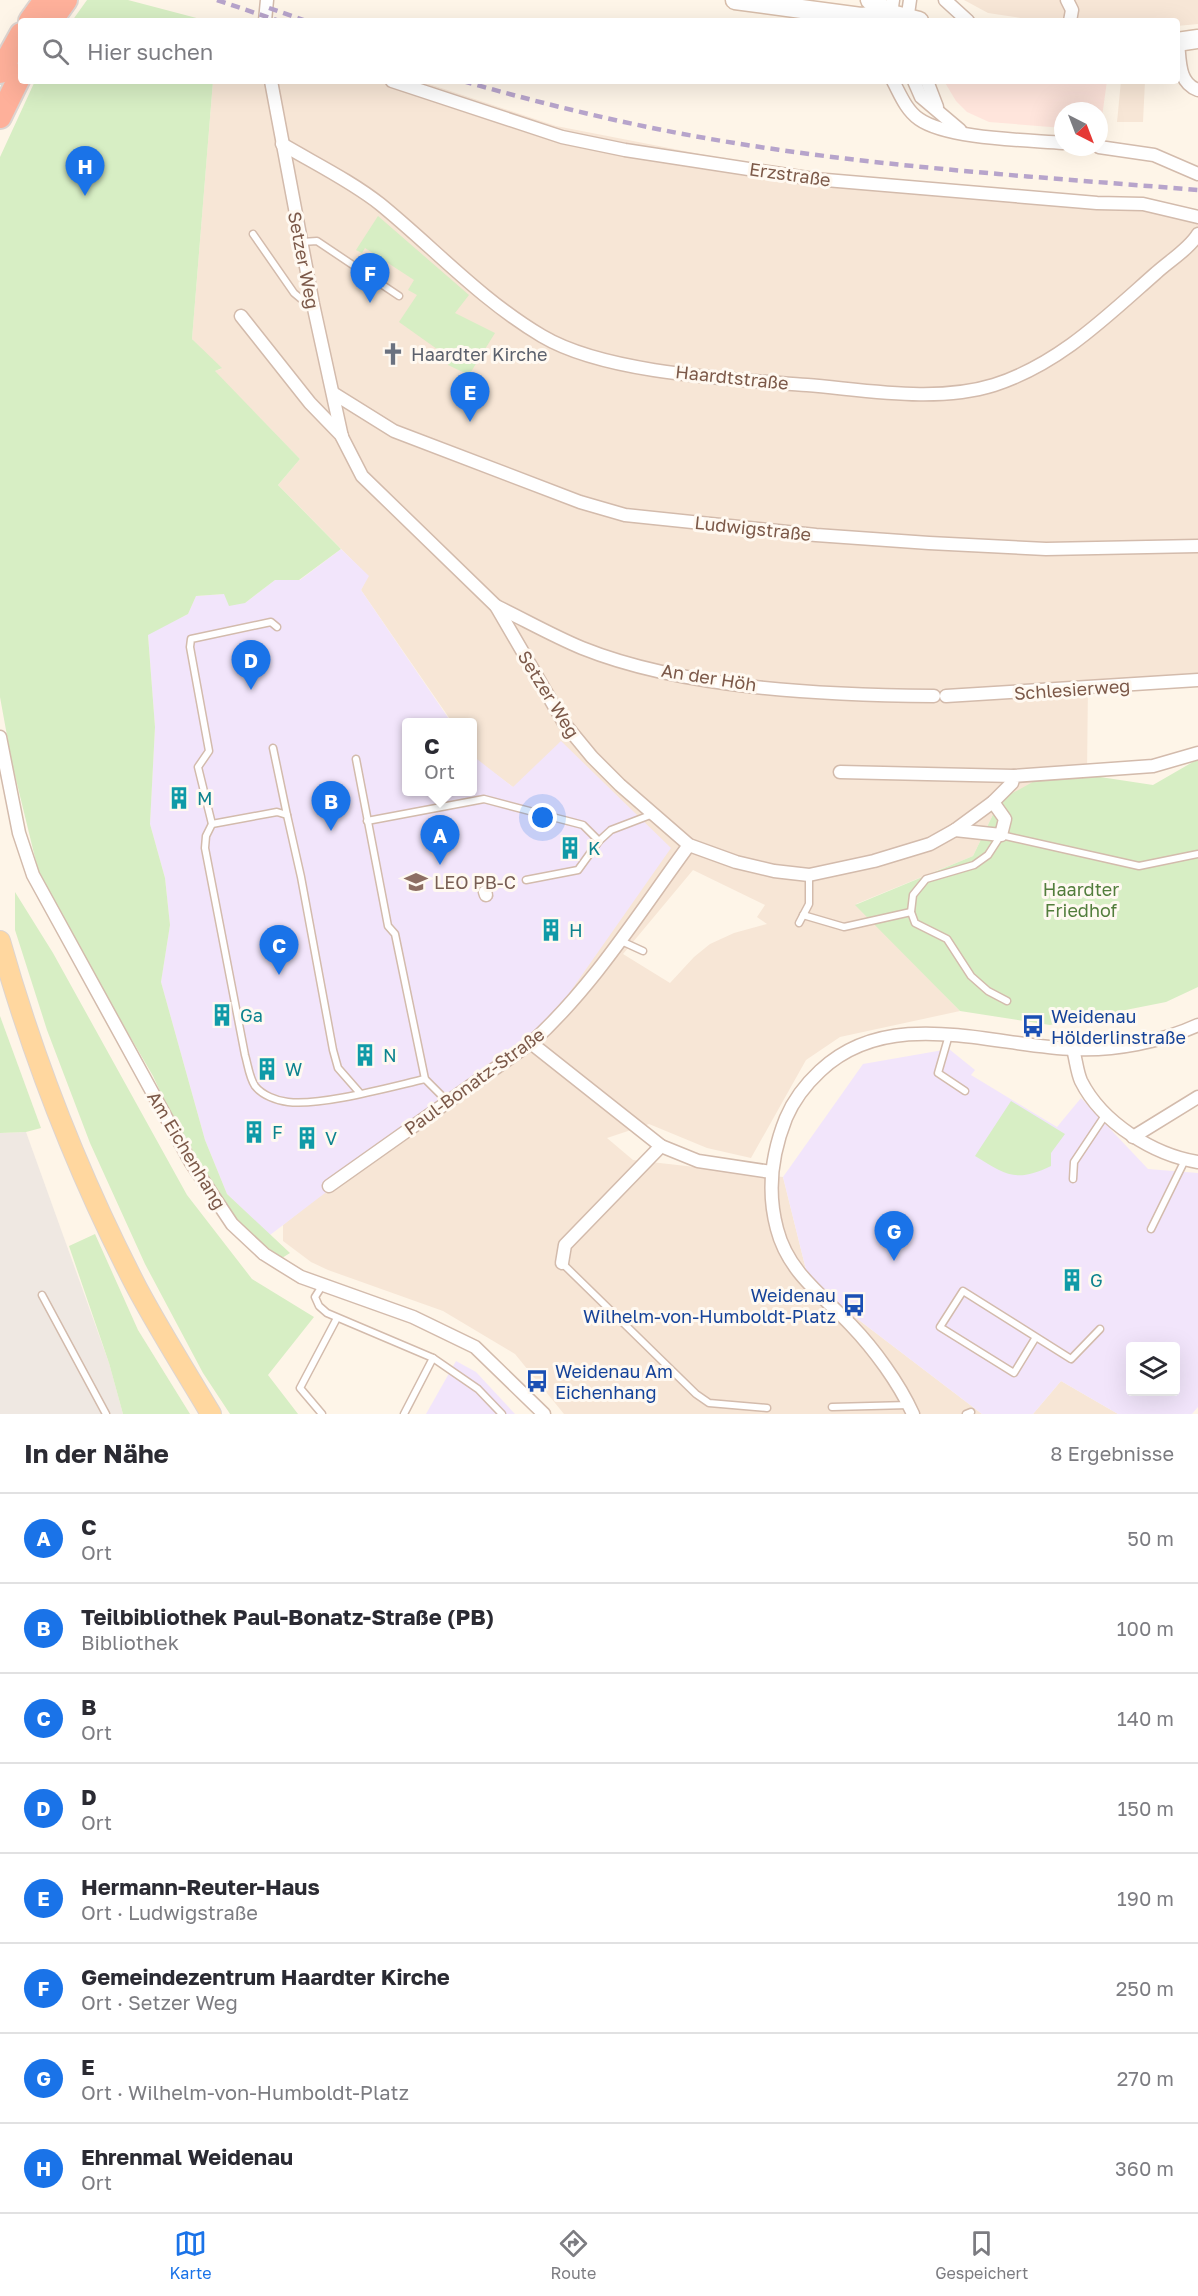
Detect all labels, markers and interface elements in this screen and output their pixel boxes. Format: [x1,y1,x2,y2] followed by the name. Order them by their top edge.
[18,18,1180,84] search box
[39,35,72,68] icon: search
[87,38,213,65] text: Hier suchen
[1054,102,1108,156] north arrow
[66,146,104,196] pin: H
[748,157,832,191] street label: Erzstraße
[284,209,324,311] street label: Setzer Weg
[350,254,389,303] pin: F
[380,341,406,367] church icon: Haardter Kirche
[411,343,548,365] place label: Haardter Kirche
[674,360,790,394] street label: Haardtstraße
[450,372,490,422] pin: E
[694,511,812,545] street label: Ludwigstraße
[232,640,270,690] pin: D
[514,646,584,742] street label: Setzer Weg
[660,659,758,695] street label: An der Höh
[1013,674,1131,704] street label: Schlesierweg
[402,718,477,796] popup
[424,732,440,759] text: C
[424,759,455,783] text: Ort
[312,782,350,831] pin: B
[166,785,192,811] building icon: M
[197,787,212,809] place label: M
[528,803,557,832] your location
[420,816,460,865] pin: A
[557,835,583,861] building icon: K
[588,837,600,859] place label: K
[403,869,429,895] school or university icon: LEO PB-C
[434,871,516,893] place label: LEO PB-C
[1043,878,1119,921] park label: Haardter Friedhof
[538,917,564,943] building icon: H
[569,919,583,941] place label: H
[260,926,298,975] pin: C
[209,1002,235,1028] building icon: Ga
[240,1004,263,1026] place label: Ga
[1051,1005,1186,1048] place label: Weidenau Hölderlinstraße
[1020,1013,1046,1039] bus stop icon: Weidenau Hölderlinstraße
[400,1023,548,1139] street label: Paul-Bonatz-Straße
[352,1042,378,1068] building icon: N
[383,1044,397,1066] place label: N
[254,1056,280,1082] building icon: W
[285,1058,302,1080] place label: W
[143,1087,231,1213] street label: Am Eichenhang
[241,1119,267,1145] building icon: F
[272,1121,283,1143] place label: F
[294,1125,320,1151] building icon: V
[325,1127,337,1149] place label: V
[874,1212,914,1261] pin: G
[1059,1267,1085,1293] building icon: G
[1090,1269,1103,1291] place label: G
[583,1284,836,1327] place label: Weidenau Wilhelm-von-Humboldt-Platz
[841,1292,867,1318] bus stop icon: Weidenau Wilhelm-von-Humboldt-Platz
[1126,1342,1180,1396] map controls
[1126,1342,1180,1396] button: layers
[555,1360,673,1403] place label: Weidenau Am Eichenhang
[524,1368,550,1394] bus stop icon: Weidenau Am Eichenhang
[24,1438,169,1469] text: In der Nähe
[1050,1441,1174,1465] text: 8 Ergebnisse
[81,1513,97,1540] text: C
[36,1526,51,1550] text: A
[1127,1526,1174,1550] text: 50 m
[81,1540,112,1564] text: Ort
[81,1603,494,1630] text: Teilbibliothek Paul-Bonatz-Straße (PB)
[36,1616,51,1640] text: B
[1117,1616,1174,1640] text: 100 m
[81,1630,179,1654] text: Bibliothek
[81,1693,97,1720] text: B
[36,1706,51,1730] text: C
[1117,1706,1174,1730] text: 140 m
[81,1720,112,1744] text: Ort
[81,1783,97,1810] text: D
[36,1796,51,1820] text: D
[1118,1796,1174,1820] text: 150 m
[81,1810,112,1834] text: Ort
[81,1873,320,1900] text: Hermann-Reuter-Haus
[37,1886,50,1910] text: E
[1117,1886,1174,1910] text: 190 m
[81,1900,258,1924] text: Ort · Ludwigstraße
[81,1963,450,1990] text: Gemeindezentrum Haardter Kirche
[38,1976,49,2000] text: F
[1116,1976,1174,2000] text: 250 m
[81,1990,238,2014] text: Ort · Setzer Weg
[81,2053,95,2080] text: E
[36,2066,51,2090] text: G
[1117,2066,1174,2090] text: 270 m
[81,2080,409,2104] text: Ort · Wilhelm-von-Humboldt-Platz
[81,2143,293,2170] text: Ehrenmal Weidenau
[36,2156,51,2180] text: H
[1115,2156,1174,2180] text: 360 m
[81,2170,112,2194] text: Ort
[169,2227,212,2283] tab: Karte
[551,2227,596,2283] tab: Route
[935,2227,1028,2283] tab: Gespeichert

